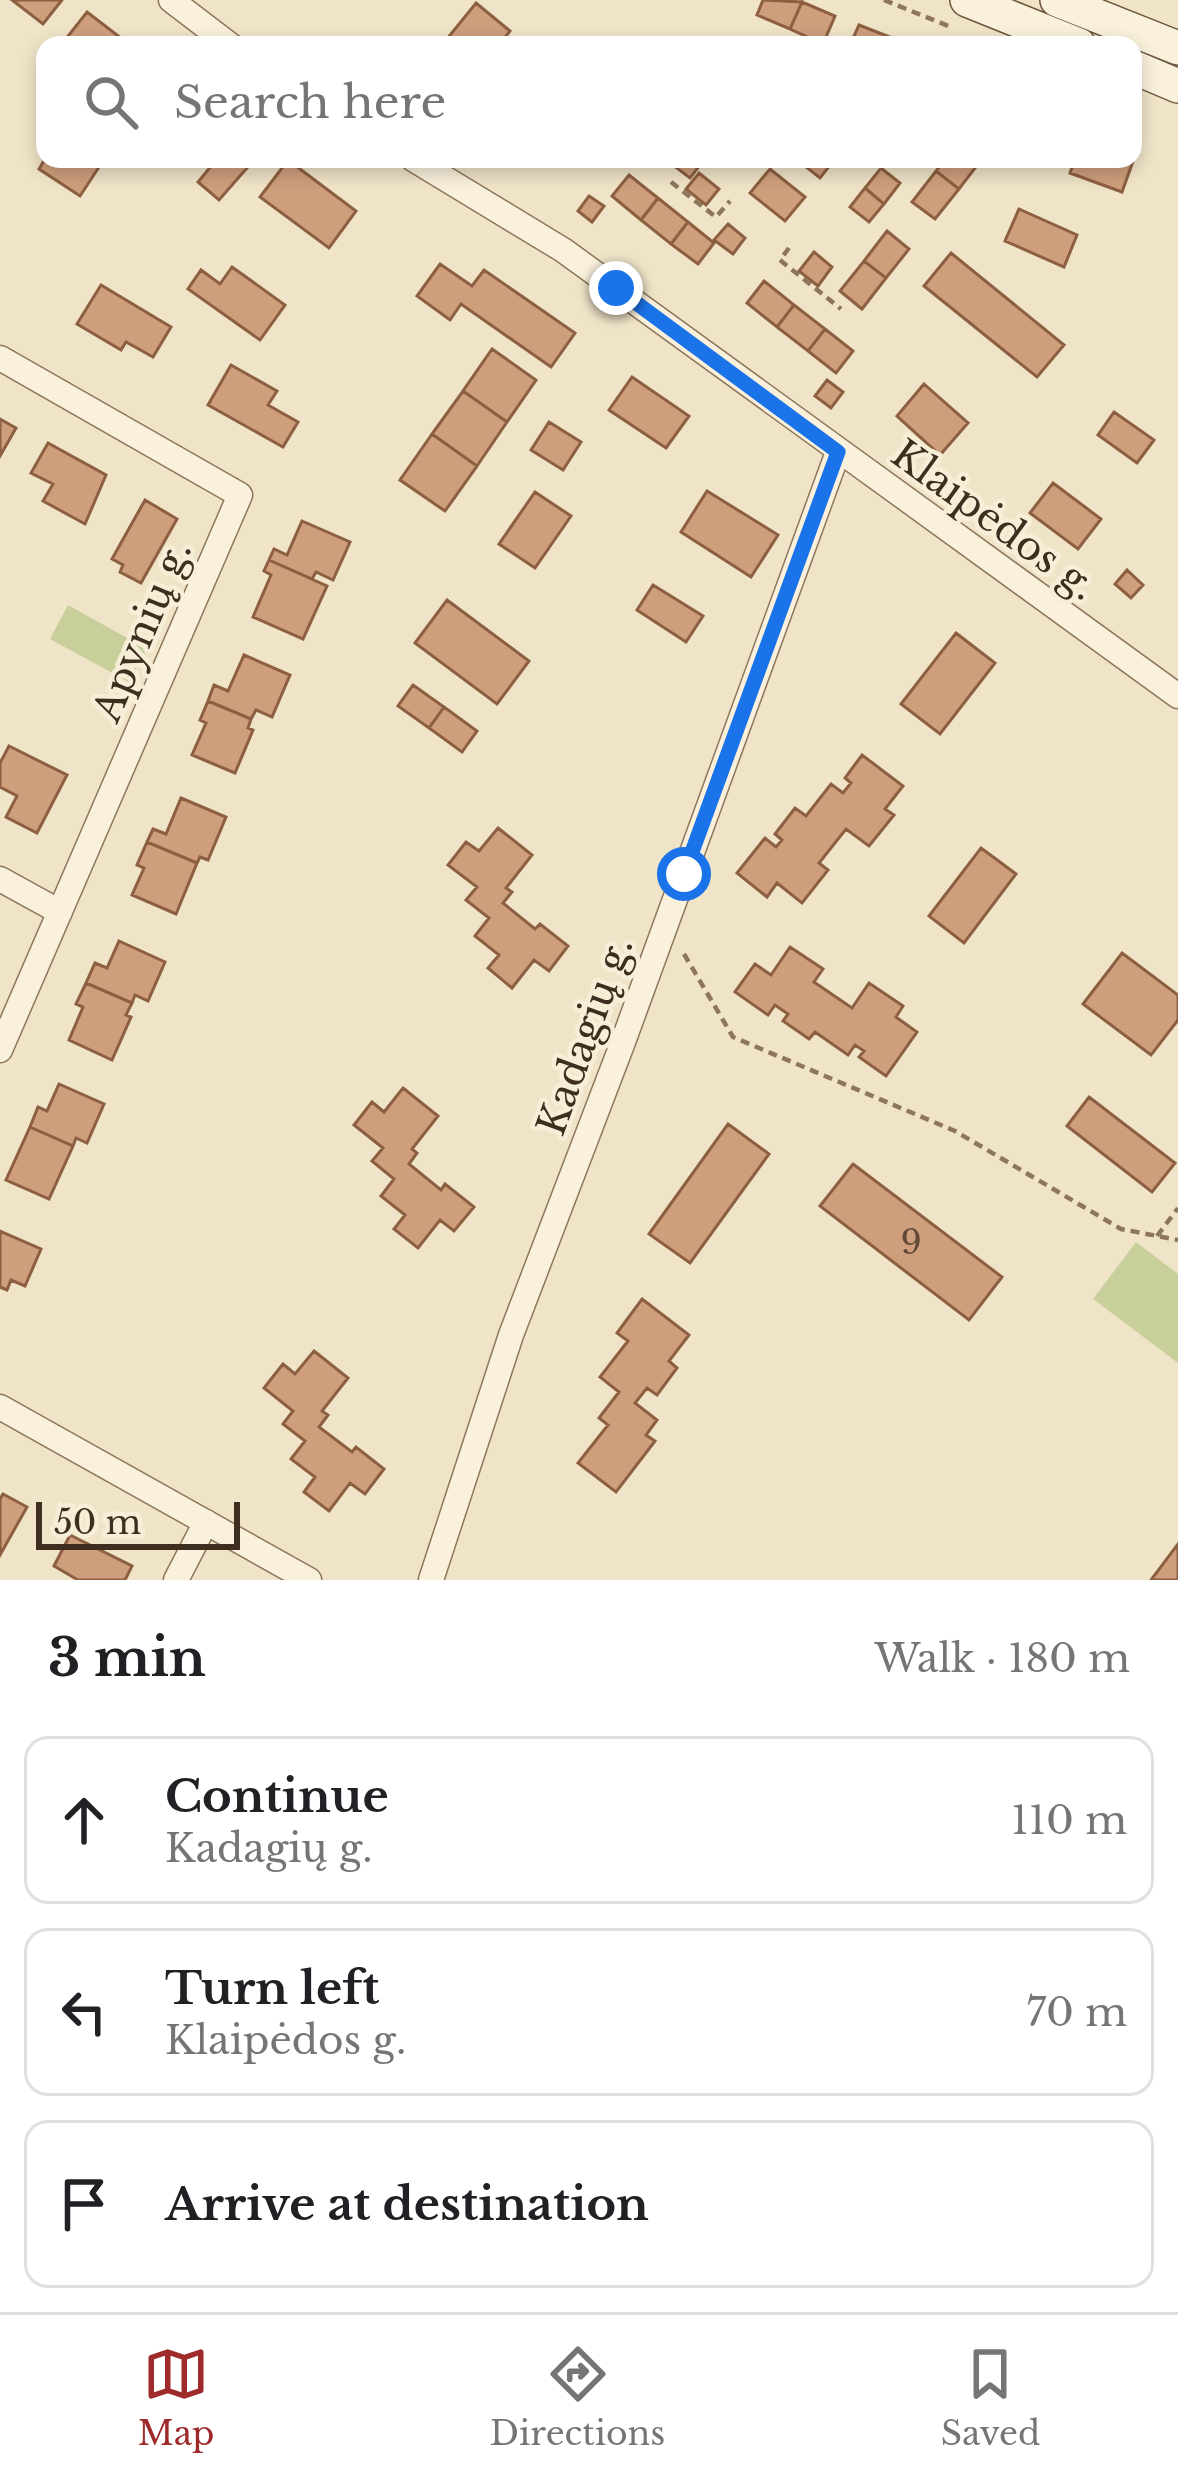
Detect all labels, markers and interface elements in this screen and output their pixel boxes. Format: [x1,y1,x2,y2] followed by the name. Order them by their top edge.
[36,36,1142,168] search box
[78,69,144,135] icon: search
[174,74,446,130] text: Search here
[589,261,643,315] route end
[882,429,1106,611] street label: Klaipėdos g.
[82,533,202,730] street label: Apynių g.
[657,847,711,901] route start
[526,930,644,1142] street label: Kadagių g.
[900,1222,922,1263] house number: 9
[36,1496,240,1549] scale bar
[54,1502,141,1543] text: 50 m
[48,1627,206,1690] text: 3 min
[874,1634,1130,1683] text: Walk · 180 m
[165,1768,389,1824] text: Continue
[51,1787,117,1853] icon: ahead
[1011,1796,1127,1845] text: 110 m
[165,1824,373,1873] text: Kadagių g.
[165,1960,379,2016] text: Turn left
[51,1979,117,2045] icon: left
[1027,1988,1127,2037] text: 70 m
[165,2016,406,2065] text: Klaipėdos g.
[51,2171,117,2237] icon: arrive
[165,2176,649,2232] text: Arrive at destination
[138,2341,214,2454] tab: Map
[490,2341,665,2454] tab: Directions
[941,2341,1040,2454] tab: Saved

